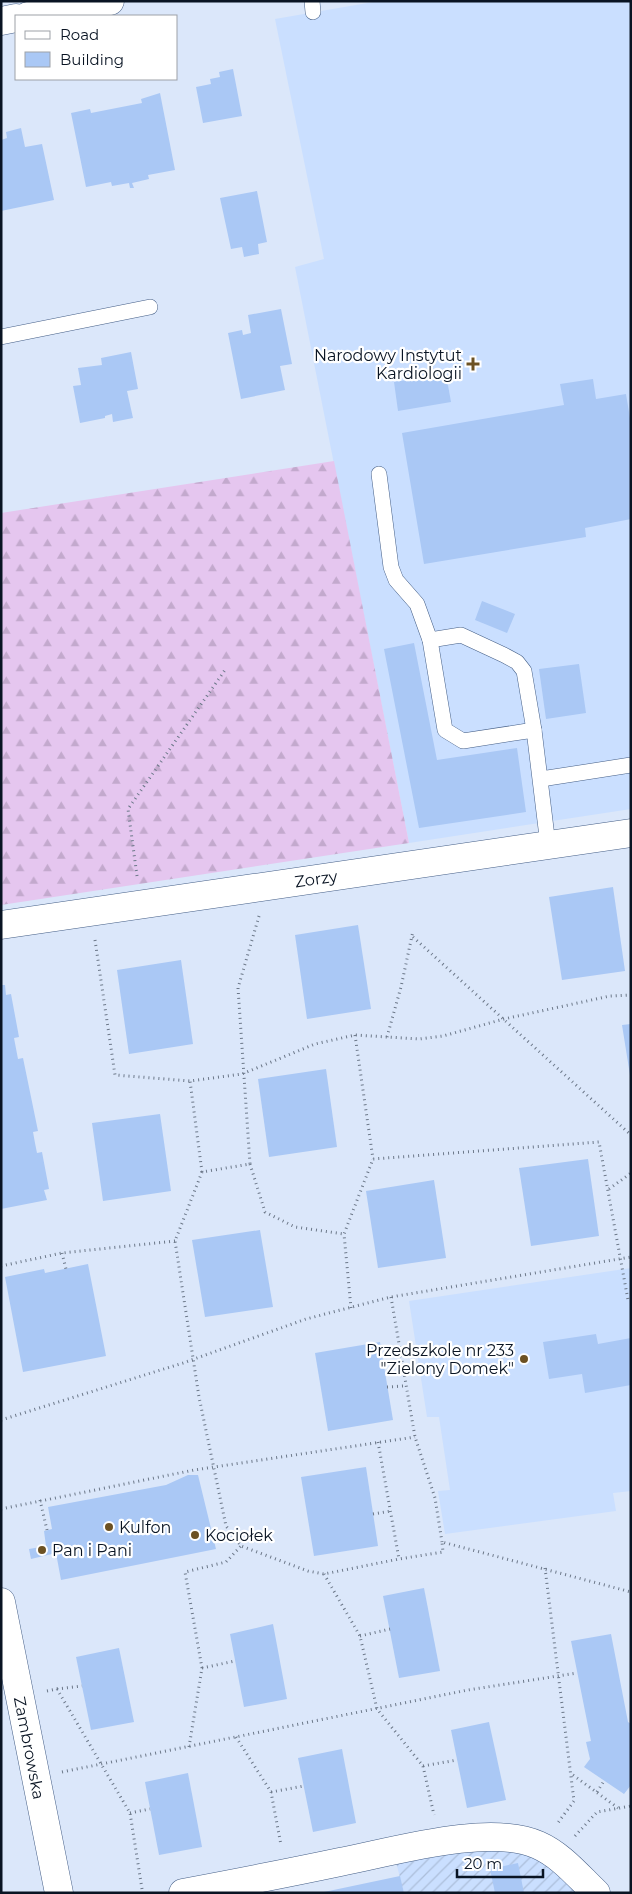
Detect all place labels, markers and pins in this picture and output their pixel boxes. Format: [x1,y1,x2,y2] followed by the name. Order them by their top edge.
[314,346,462,383] place label: Narodowy Instytut Kardiologii
[466,357,480,371] marker: Narodowy Instytut Kardiologii
[366,1341,514,1378] place label: Przedszkole nr 233 "Zielony Domek"
[518,1353,530,1365] marker: Przedszkole nr 233 "Zielony Domek"
[119,1518,171,1537] place label: Kulfon
[103,1521,115,1533] marker: Kulfon
[205,1526,273,1545] place label: Kociołek
[189,1529,201,1541] marker: Kociołek
[52,1541,132,1560] place label: Pan i Pani
[36,1544,48,1556] marker: Pan i Pani

